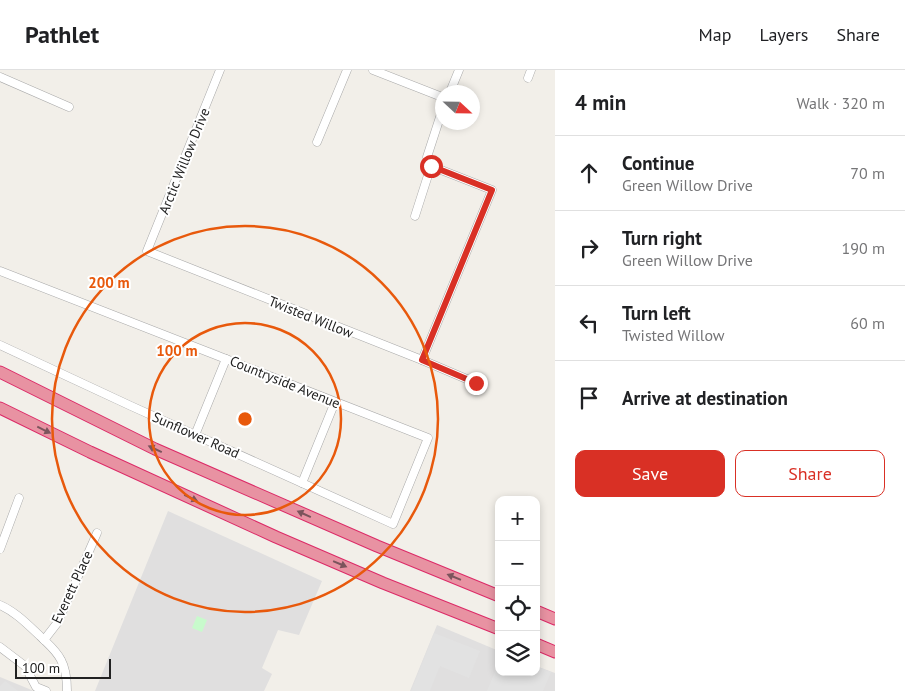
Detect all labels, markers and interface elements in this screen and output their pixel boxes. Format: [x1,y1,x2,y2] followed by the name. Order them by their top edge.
[25,19,99,50] text: Pathlet
[699,23,731,46] text: Map
[759,23,808,46] text: Layers
[836,23,880,46] text: Share
[435,85,480,130] north arrow
[575,89,626,116] text: 4 min
[796,93,885,113] text: Walk · 320 m
[154,105,214,217] street label: Arctic Willow Drive
[622,151,694,175] text: Continue
[420,155,443,178] route start
[575,159,603,187] icon: ahead
[850,163,885,183] text: 70 m
[622,175,753,195] text: Green Willow Drive
[622,226,702,250] text: Turn right
[575,234,603,262] icon: right
[842,238,885,258] text: 190 m
[622,250,753,270] text: Green Willow Drive
[88,273,130,292] text: 200 m
[266,292,357,342] street label: Twisted Willow
[622,301,691,325] text: Turn left
[575,309,603,337] icon: left
[850,313,885,333] text: 60 m
[622,325,725,345] text: Twisted Willow
[156,341,198,360] text: 100 m
[227,352,343,412] street label: Countryside Avenue
[465,372,488,395] route end
[575,384,603,412] icon: arrive
[622,386,788,410] text: Arrive at destination
[150,408,242,462] street label: Sunflower Road
[236,410,254,428] centre of rings
[37,426,51,434] one-way arrow
[148,445,162,453] one-way arrow
[575,450,725,497] button: Save
[735,450,885,497] button: Share
[184,495,198,503] one-way arrow
[495,496,540,676] map controls
[495,496,540,541] button: +
[297,510,311,518] one-way arrow
[495,541,540,586] button: −
[47,548,97,626] street label: Everett Place
[332,561,347,569] one-way arrow
[447,573,461,581] one-way arrow
[495,586,540,631] button: locate
[495,631,540,676] button: layers
[15,656,111,679] scale bar
[22,659,60,677] text: 100 m

